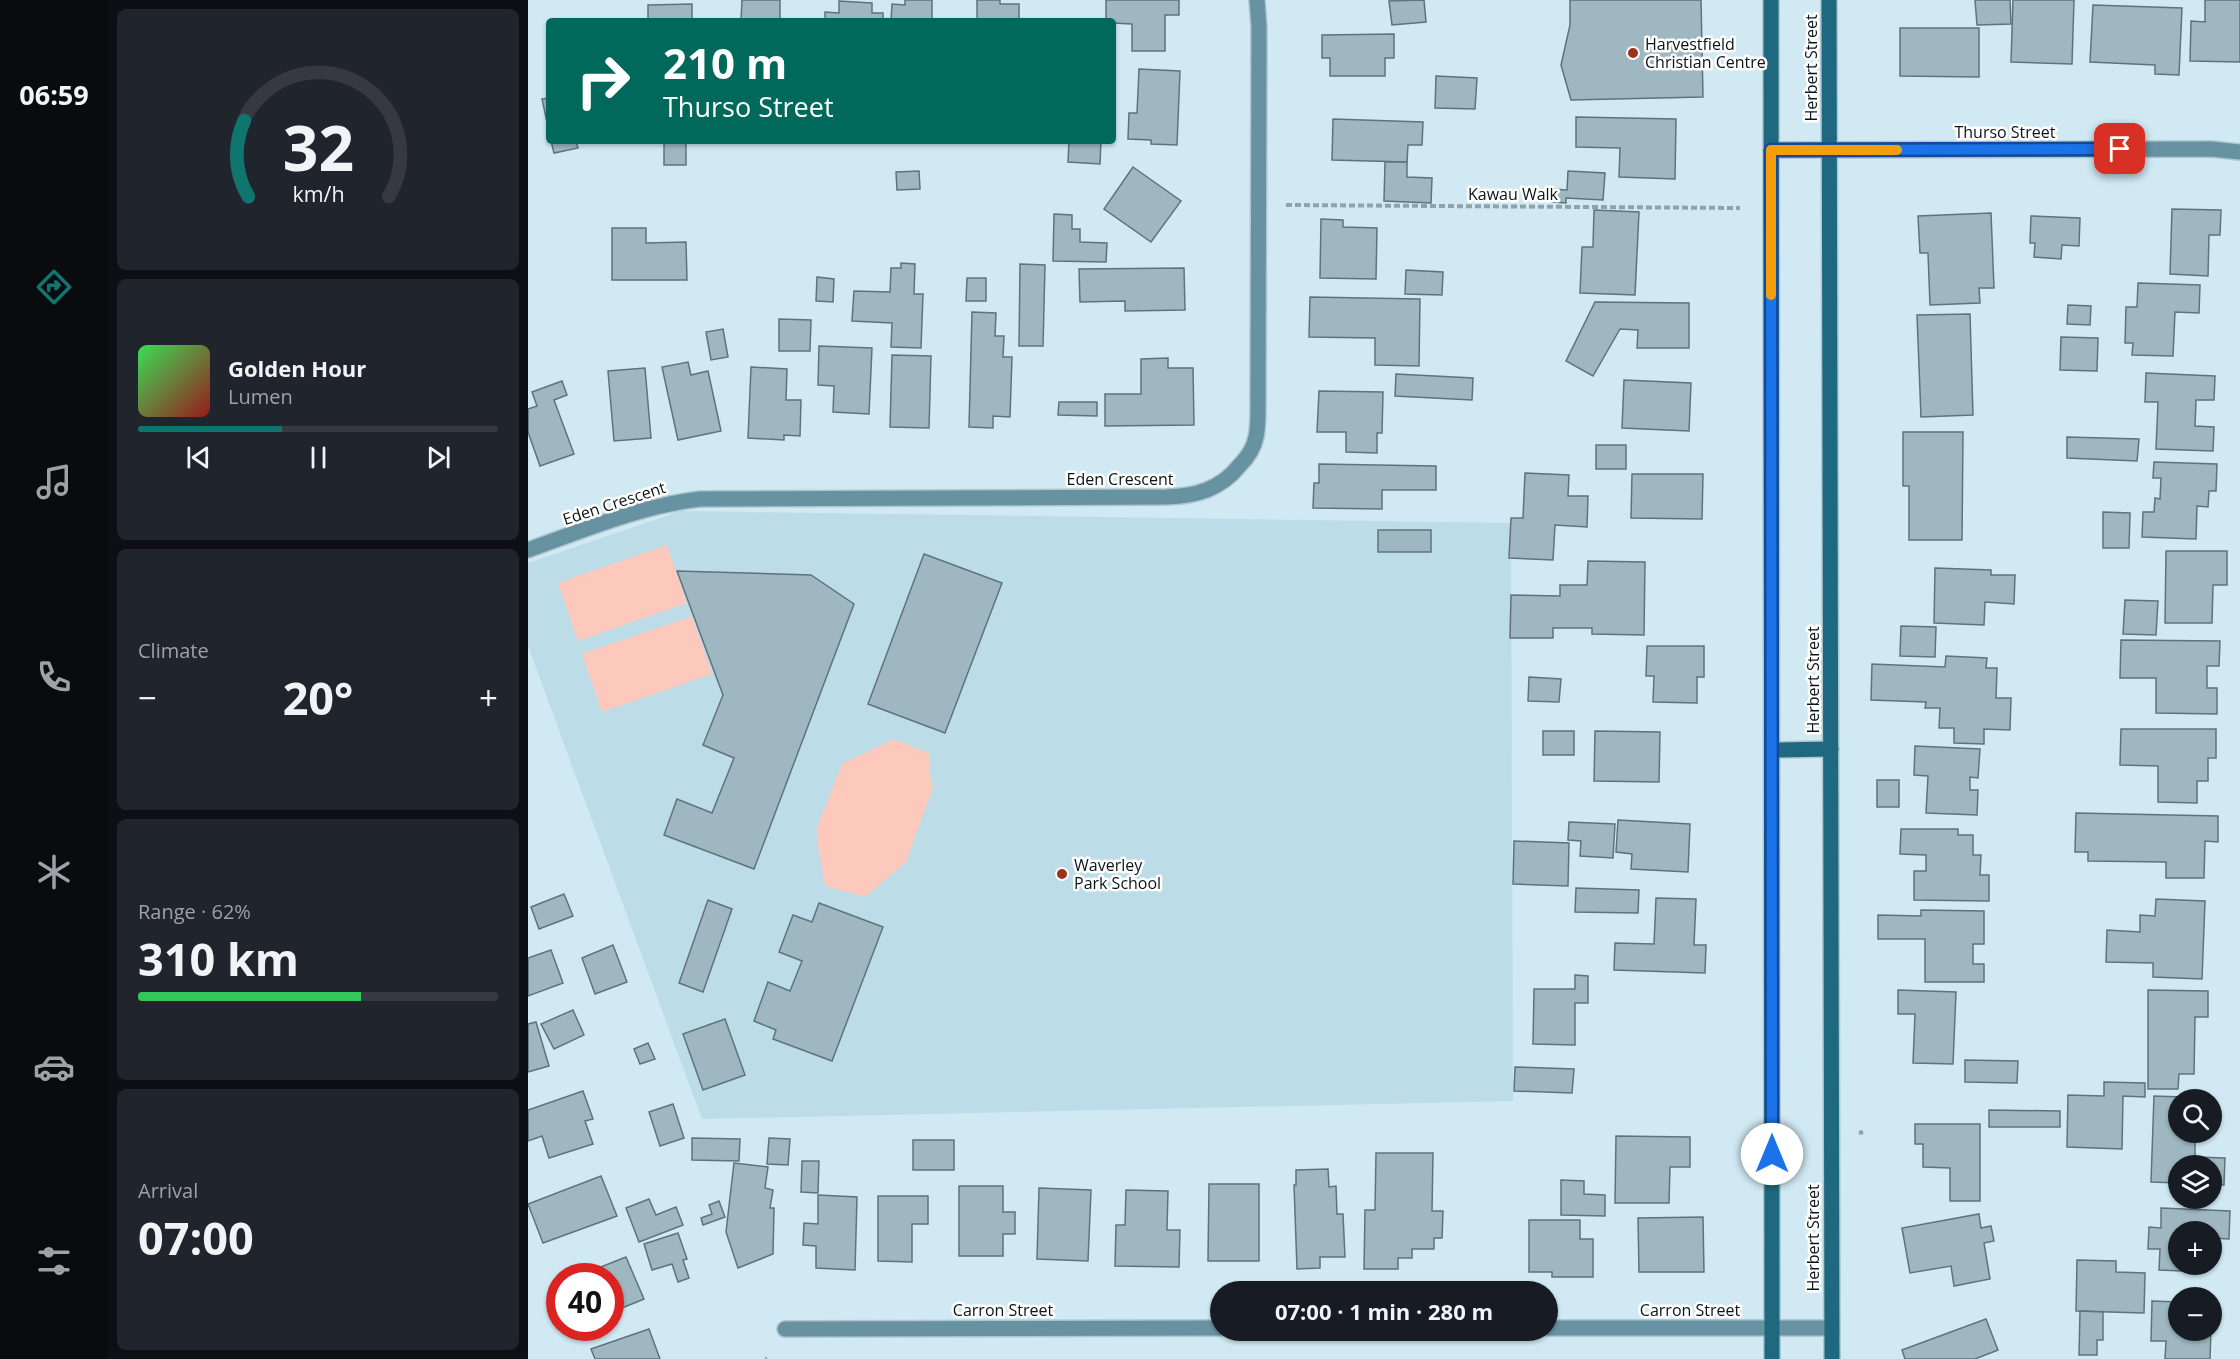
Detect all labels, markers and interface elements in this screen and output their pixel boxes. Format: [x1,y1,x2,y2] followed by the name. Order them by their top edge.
[1800,14,1822,122] street label: Herbert Street
[1645,33,1766,73] place label: Harvestfield Christian Centre
[663,34,787,91] text: 210 m
[564,42,642,120] icon: right
[1626,46,1640,60] marker: Harvestfield Christian Centre
[19,76,89,113] text: 06:59
[663,88,834,125] text: Thurso Street
[282,104,354,189] text: 32
[1954,121,2056,143] street label: Thurso Street
[2094,123,2145,174] pin
[2103,132,2136,165] icon: arrive
[292,179,344,208] text: km/h
[1468,183,1559,205] street label: Kawau Walk
[33,266,75,308] icon: directions
[228,353,366,383] text: Golden Hour
[228,383,293,410] text: Lumen
[182,441,215,474] icon: previous
[302,441,335,474] icon: pause
[422,441,455,474] icon: next
[33,461,75,503] icon: music
[1066,468,1174,490] street label: Eden Crescent
[560,476,669,530] street label: Eden Crescent
[1802,626,1824,734] street label: Herbert Street
[138,637,209,664] text: Climate
[33,656,75,698] icon: phone
[283,667,353,728] text: 20°
[138,675,157,720] text: −
[479,675,498,720] text: +
[33,851,75,893] icon: climate
[1074,854,1161,894] place label: Waverley Park School
[1055,867,1069,881] marker: Waverley Park School
[138,898,251,925] text: Range · 62%
[138,928,299,989] text: 310 km
[33,1046,75,1088] icon: car
[2168,1089,2222,1341] map controls
[2168,1089,2222,1143] button: search
[1740,1122,1804,1186] position arrow
[2168,1155,2222,1209] button: layers
[138,1177,198,1204] text: Arrival
[1802,1184,1824,1292] street label: Herbert Street
[138,1207,254,1268] text: 07:00
[2168,1221,2222,1275] button: +
[33,1240,75,1282] icon: filters
[546,1263,624,1341] speed limit sign: 40
[2168,1287,2222,1341] button: −
[1275,1296,1493,1326] text: 07:00 · 1 min · 280 m
[953,1299,1053,1321] street label: Carron Street
[1640,1299,1740,1321] street label: Carron Street

